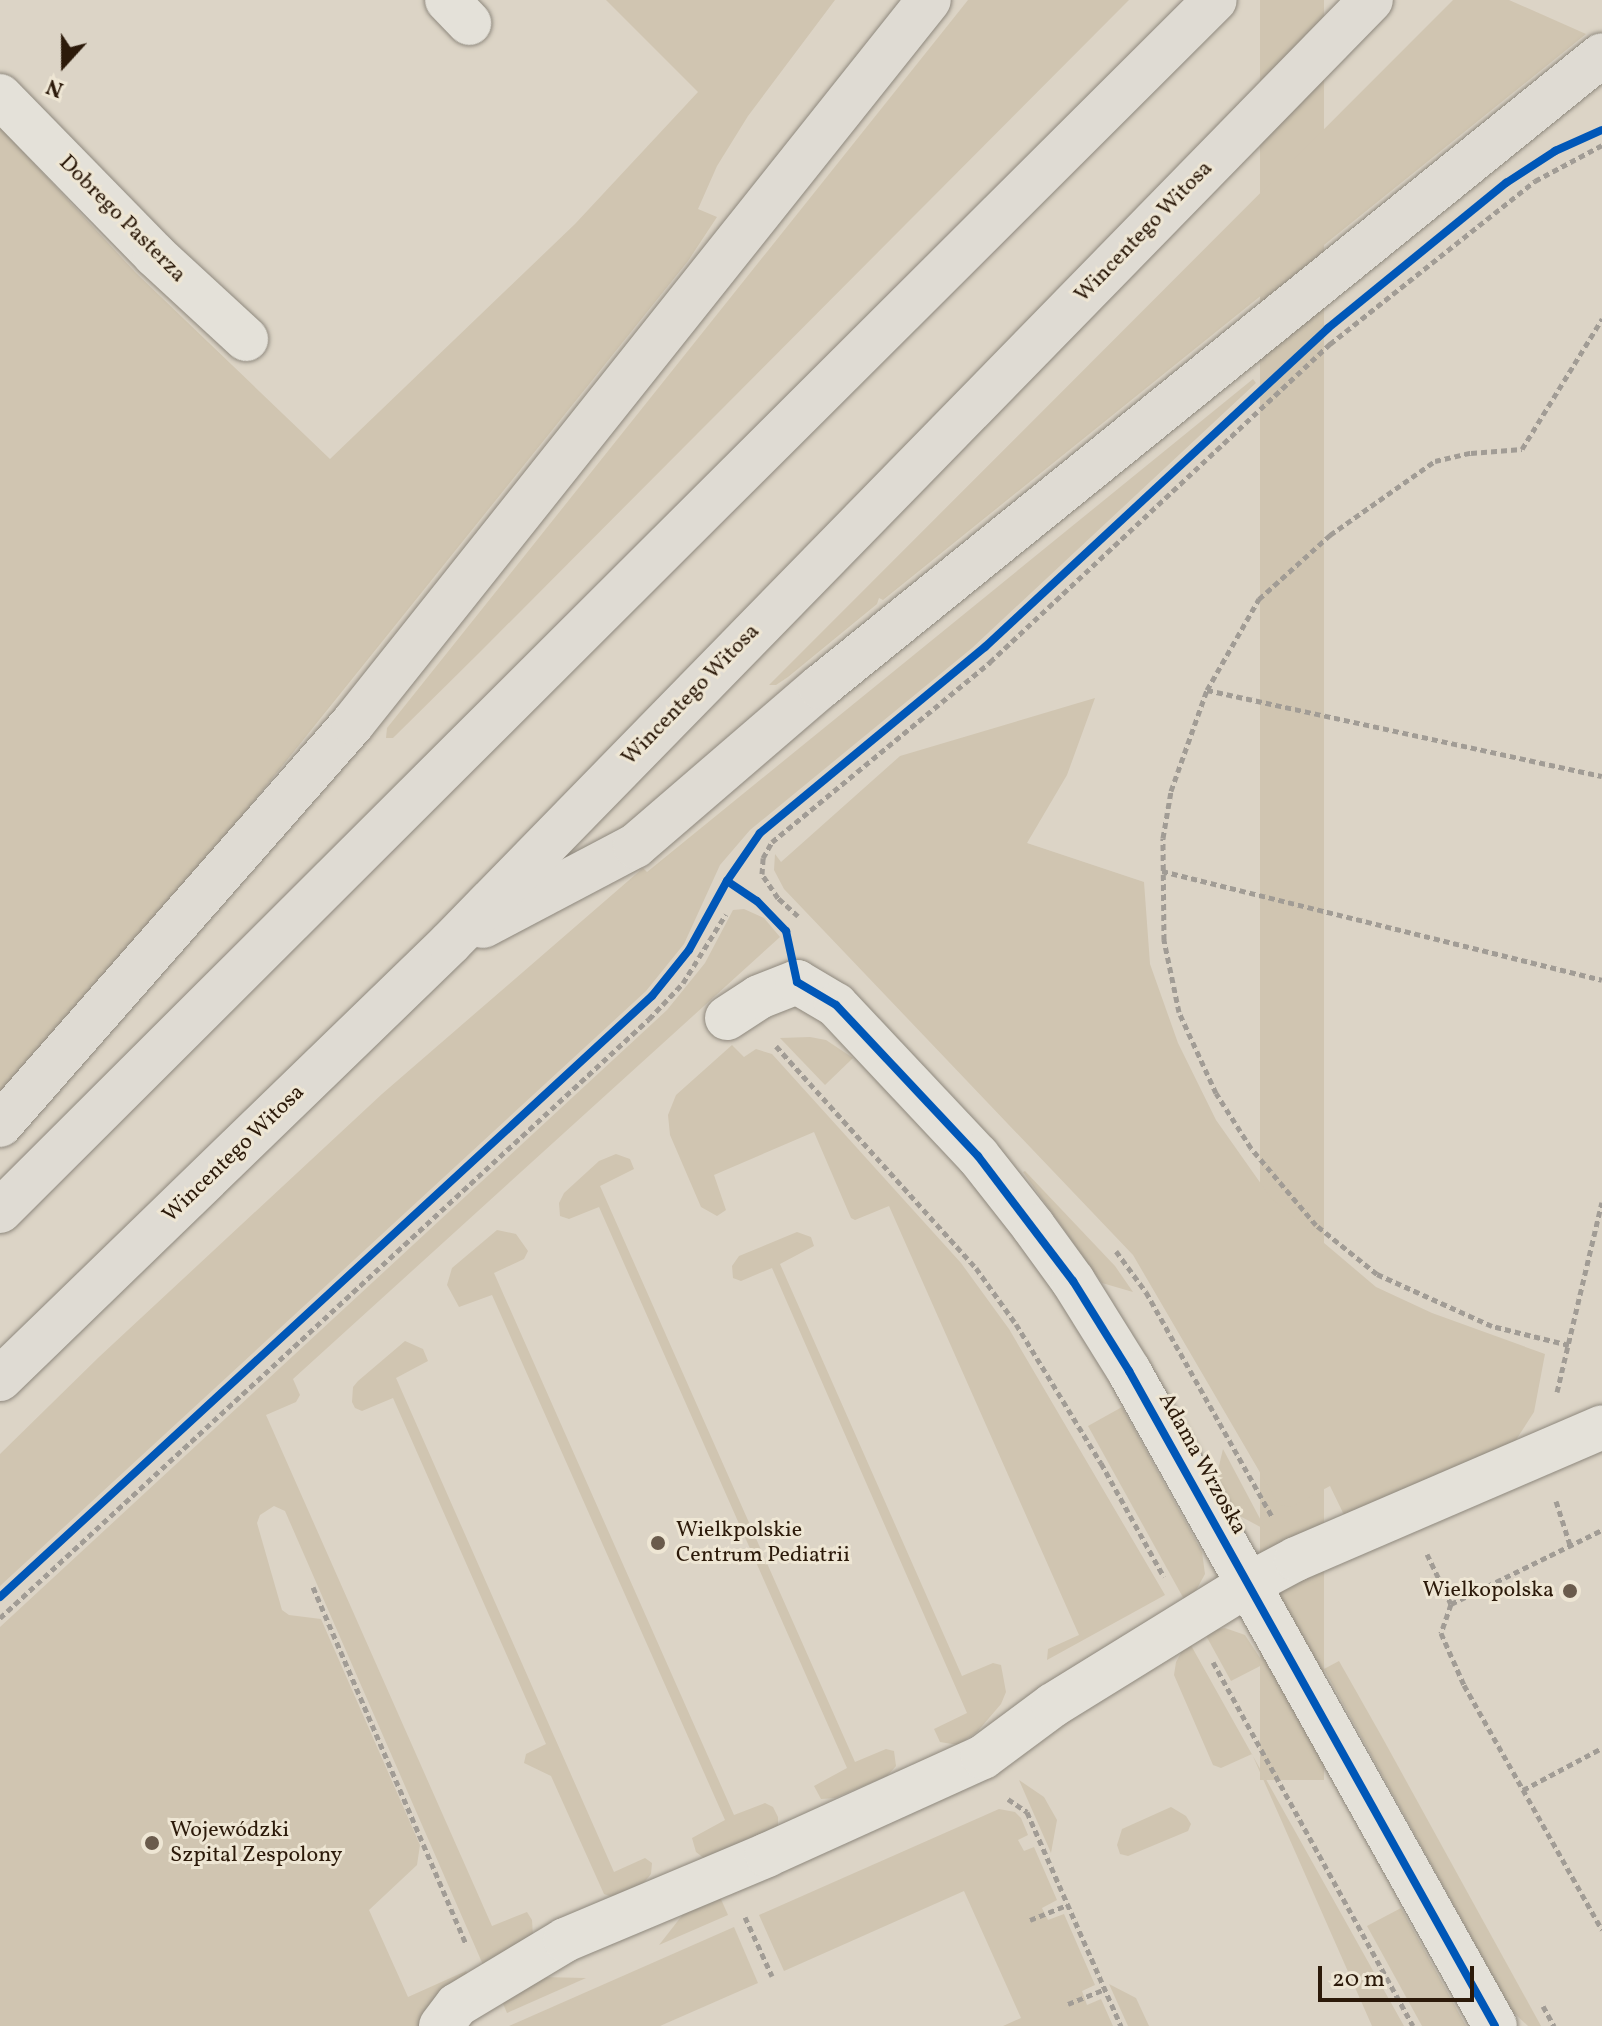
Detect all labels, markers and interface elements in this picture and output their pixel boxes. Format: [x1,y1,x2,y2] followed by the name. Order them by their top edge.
[24,24,104,104] north arrow
[42,70,68,104] text: N
[53,150,191,288] street label: Dobrego Pasterza
[1069,155,1219,309] street label: Wincentego Witosa
[616,618,766,772] street label: Wincentego Witosa
[157,1079,311,1229] street label: Wincentego Witosa
[1152,1388,1252,1540] street label: Adama Wrzoska
[676,1517,850,1568] place label: Wielkpolskie Centrum Pediatrii
[647,1532,669,1554] marker: Wielkpolskie Centrum Pediatrii
[1423,1578,1554,1604] place label: Wielkopolska
[1561,1582,1579,1600] marker: Wielkopolska
[170,1817,342,1868] place label: Wojewódzki Szpital Zespolony
[141,1832,163,1854] marker: Wojewódzki Szpital Zespolony
[1322,1950,1478,2000] scale bar
[1332,1963,1385,1997] text: 20 m

